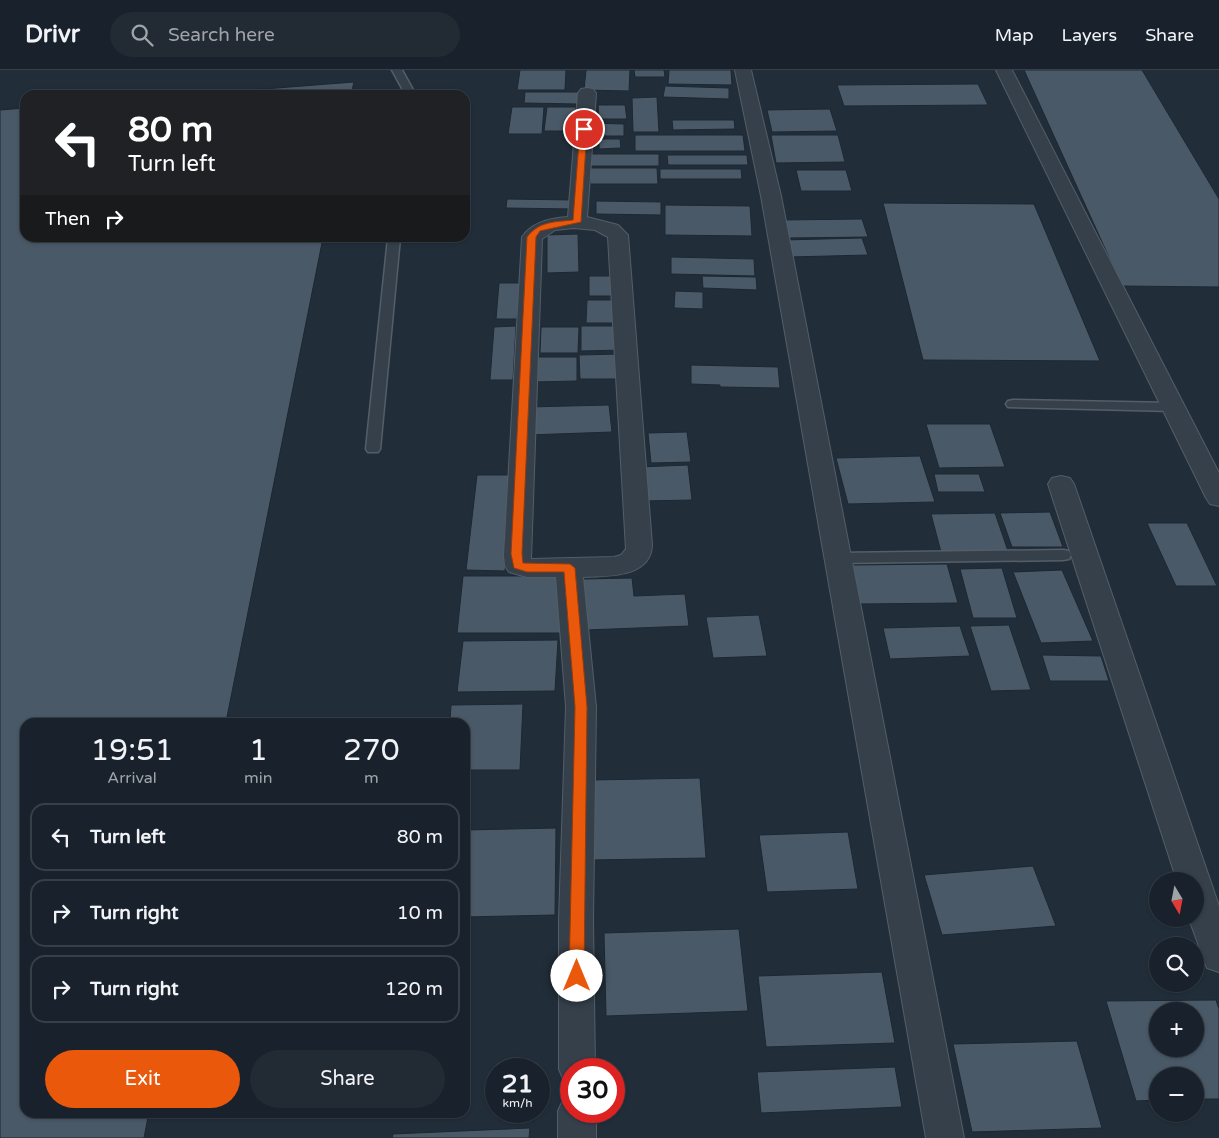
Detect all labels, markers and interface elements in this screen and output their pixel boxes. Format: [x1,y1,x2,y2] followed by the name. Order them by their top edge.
[110,12,460,57] search box
[25,20,80,49] text: Drivr
[128,21,156,49] icon: search
[168,24,275,46] text: Search here
[995,24,1034,46] text: Map
[1062,24,1117,46] text: Layers
[1145,24,1194,46] text: Share
[563,108,605,150] pin
[128,109,213,151] text: 80 m
[45,110,110,175] icon: left
[570,115,598,143] icon: arrive
[128,151,216,177] text: Turn left
[100,205,128,233] icon: right
[45,208,90,230] text: Then
[90,732,174,769] text: 19:51
[249,732,268,769] text: 1
[343,732,400,769] text: 270
[107,768,157,788] text: Arrival
[244,768,273,788] text: min
[364,768,379,788] text: m
[47,823,75,851] icon: left
[90,826,166,848] text: Turn left
[397,826,443,848] text: 80 m
[1149,872,1204,928] north arrow
[1149,872,1204,1122] map controls
[47,899,75,927] icon: right
[90,902,178,924] text: Turn right
[397,902,443,924] text: 10 m
[1149,937,1204,992] button: search
[550,949,602,1001] position arrow
[47,975,75,1003] icon: right
[90,978,178,1000] text: Turn right
[385,978,443,1000] text: 120 m
[1149,1002,1204,1057] button: +
[45,1050,240,1108] button: Exit
[250,1050,445,1108] button: Share
[560,1058,625,1123] speed limit sign: 30
[1149,1067,1204,1122] button: −
[502,1069,533,1099] text: 21
[502,1096,533,1110] text: km/h

